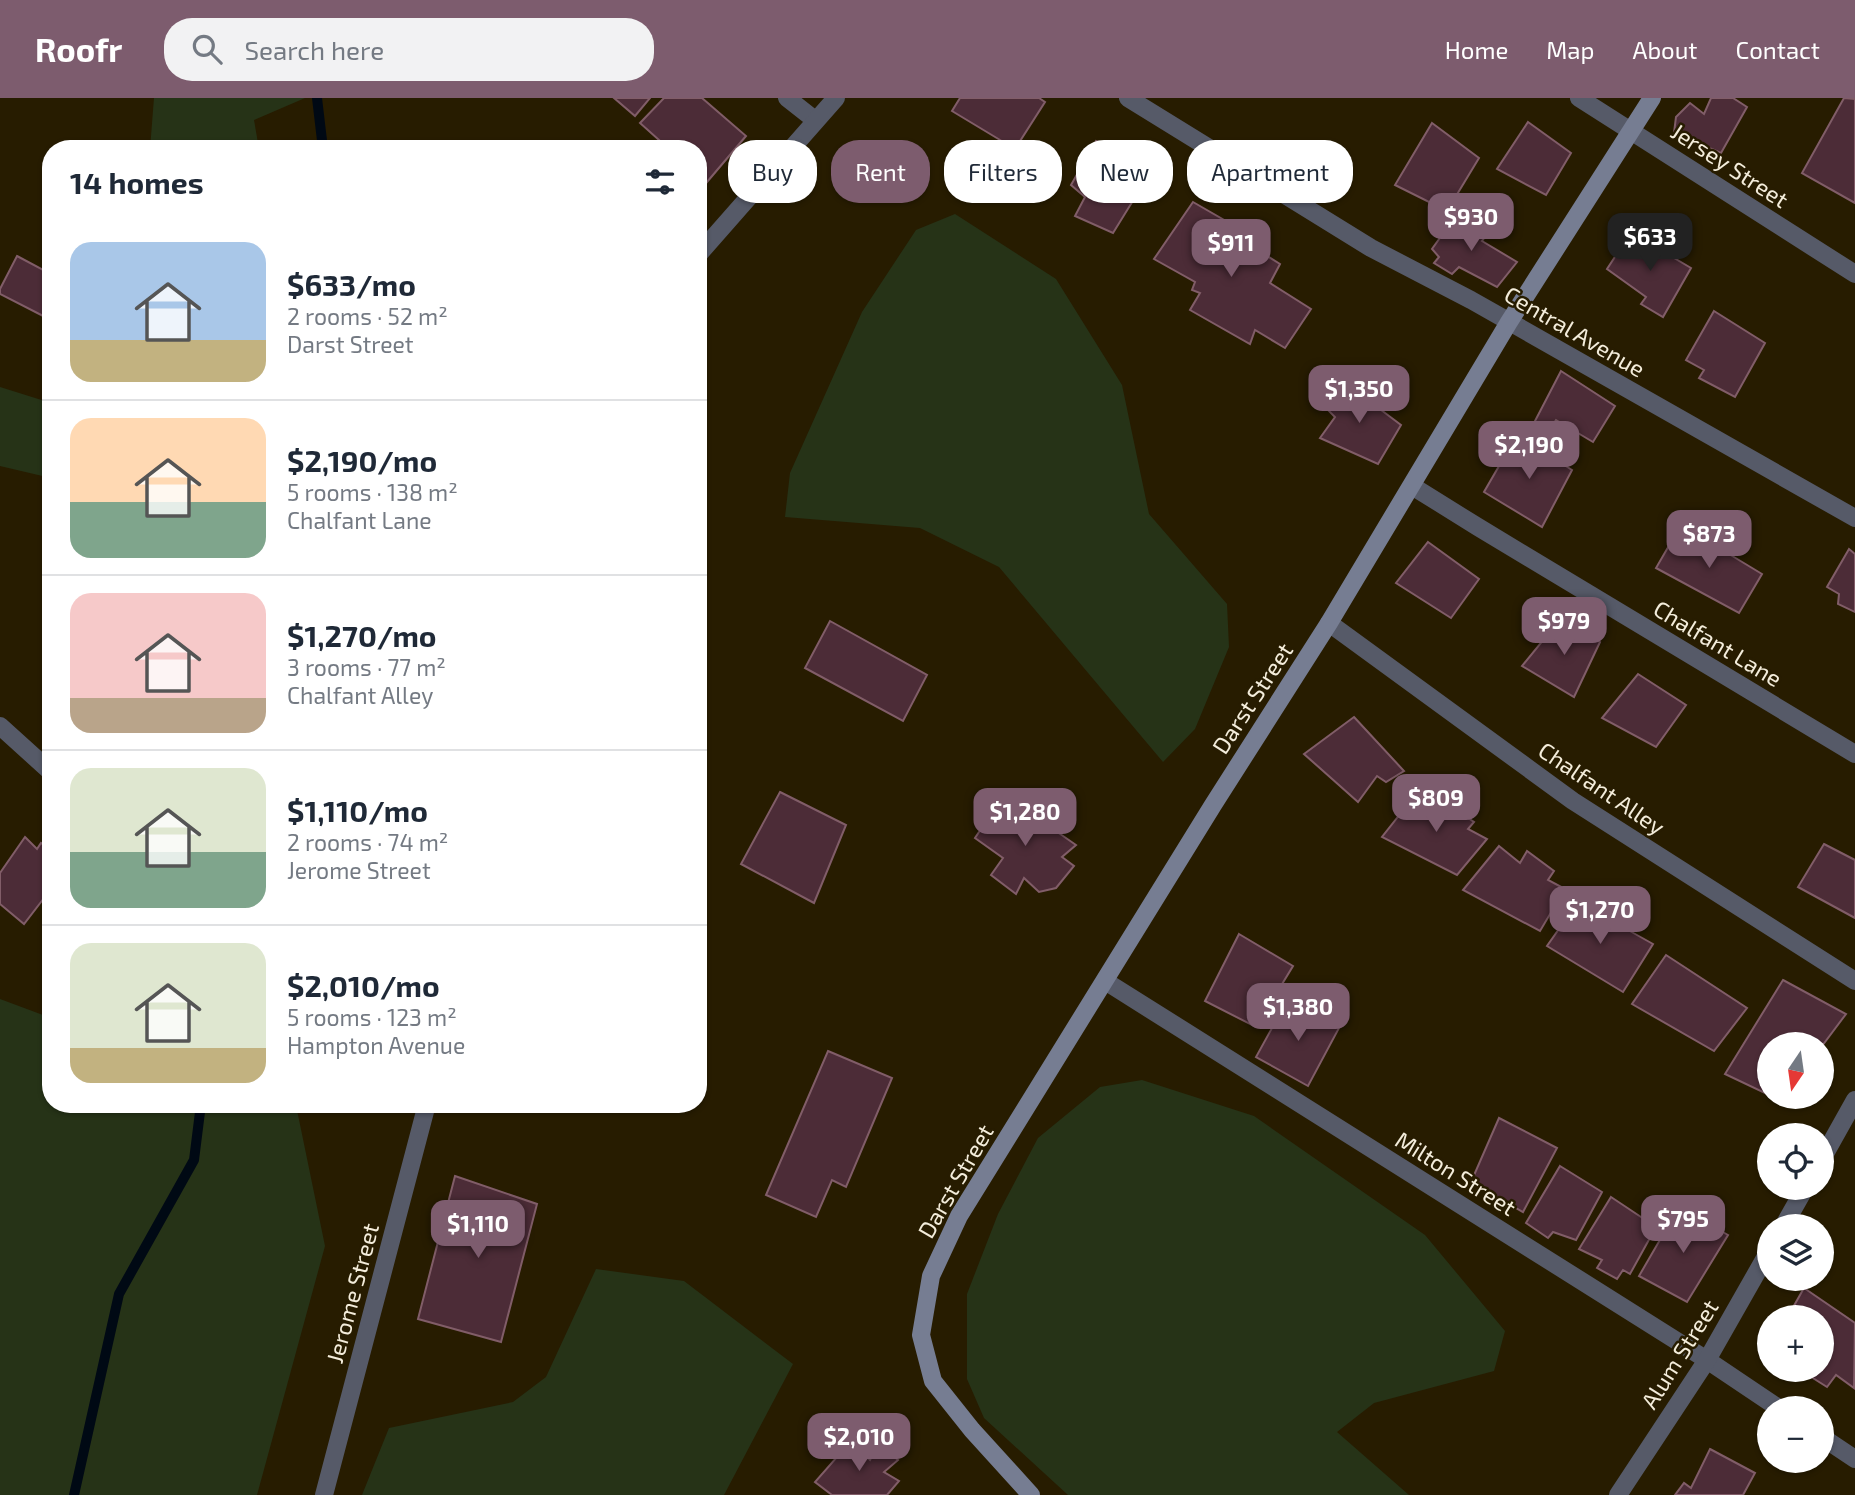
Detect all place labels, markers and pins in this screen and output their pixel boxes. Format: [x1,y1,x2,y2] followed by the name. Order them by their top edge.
[1430,194,1512,253] pin: $930
[1609,214,1691,273] pin: $633
[1190,220,1272,279] pin: $911
[1302,366,1416,425] pin: $1,350
[1472,422,1586,481] pin: $2,190
[1668,510,1750,570] pin: $873
[1523,598,1605,657] pin: $979
[1395,774,1477,834] pin: $809
[968,788,1082,848] pin: $1,280
[1543,886,1657,946] pin: $1,270
[1241,984,1355,1043] pin: $1,380
[1642,1196,1724,1255] pin: $795
[421,1200,535,1260] pin: $1,110
[802,1414,916,1473] pin: $2,010

